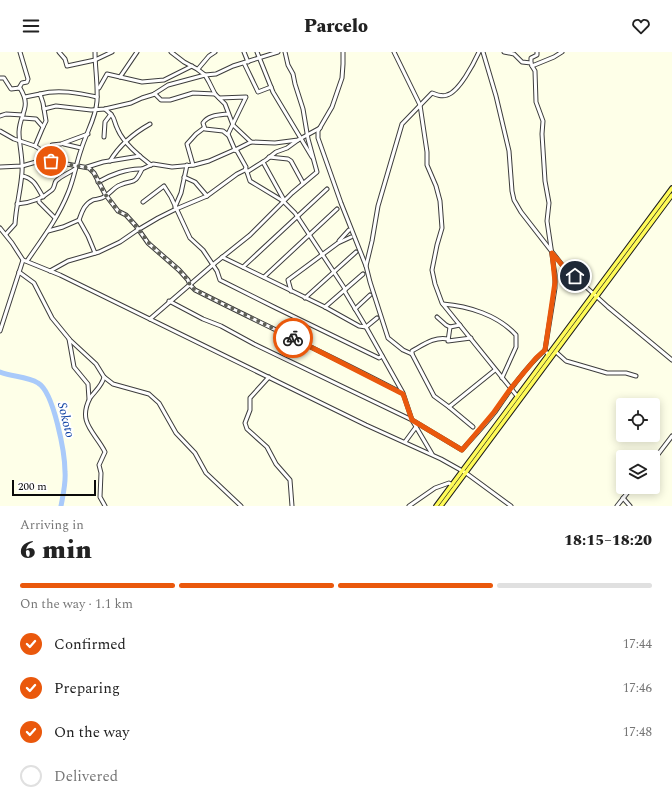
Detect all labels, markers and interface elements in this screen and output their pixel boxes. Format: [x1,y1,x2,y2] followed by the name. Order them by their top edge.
[304,13,368,40] text: Parcelo
[20,15,42,37] icon: menu
[630,15,652,37] icon: heart
[34,144,68,178] pin
[40,150,62,172] icon: bag
[558,259,592,293] pin
[564,265,586,287] icon: home
[273,318,313,358] courier
[282,327,304,349] icon: bike
[616,398,660,494] map controls
[616,398,660,442] button: locate
[52,400,80,440] water label: Sokoto
[616,450,660,494] button: layers
[12,478,96,497] scale bar
[18,478,47,495] text: 200 m
[20,515,84,535] text: Arriving in
[564,529,652,552] text: 18:15–18:20
[20,530,92,570] text: 6 min
[20,594,133,614] text: On the way · 1.1 km
[20,633,42,655] icon: check
[54,633,126,656] text: Confirmed
[623,634,652,654] text: 17:44
[20,677,42,699] icon: check
[54,677,120,700] text: Preparing
[623,678,652,698] text: 17:46
[20,721,42,743] icon: check
[54,721,129,744] text: On the way
[623,722,652,742] text: 17:48
[54,765,118,788] text: Delivered

